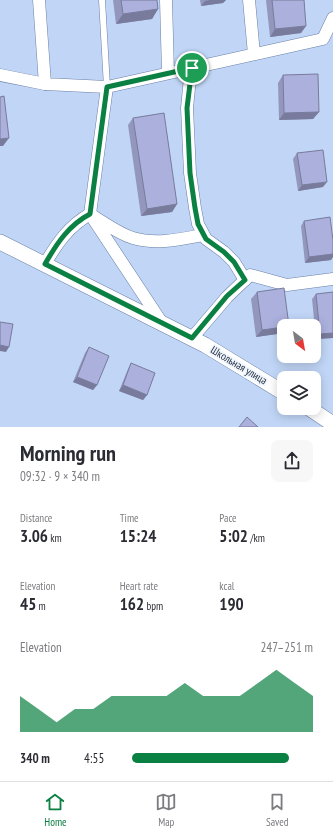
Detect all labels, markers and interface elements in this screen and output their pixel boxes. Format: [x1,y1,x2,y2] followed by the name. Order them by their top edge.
[175,51,209,85] pin
[181,57,203,79] icon: arrive
[277,319,321,363] north arrow
[277,319,321,415] map controls
[208,343,270,387] street label: Школьная улица
[277,371,321,415] button: layers
[20,439,116,467] text: Morning run
[271,440,313,482] button: share
[20,468,100,485] text: 09:32 · 9 × 340 m
[20,511,52,525] text: Distance
[120,511,139,525] text: Time
[219,511,237,525] text: Pace
[20,525,48,547] text: 3.06
[120,525,156,547] text: 15:24
[219,525,248,547] text: 5:02
[48,531,62,545] text: km
[248,531,265,545] text: /km
[20,579,55,593] text: Elevation
[120,579,158,593] text: Heart rate
[219,579,234,593] text: kcal
[20,593,36,615] text: 45
[120,593,144,615] text: 162
[219,593,244,615] text: 190
[36,599,46,613] text: m
[144,599,163,613] text: bpm
[20,639,62,656] text: Elevation
[260,639,313,656] text: 247–251 m
[20,750,50,767] text: 340 m
[84,750,104,767] text: 4:55
[44,791,67,829] tab: Home
[155,791,177,829] tab: Map
[266,791,289,829] tab: Saved

